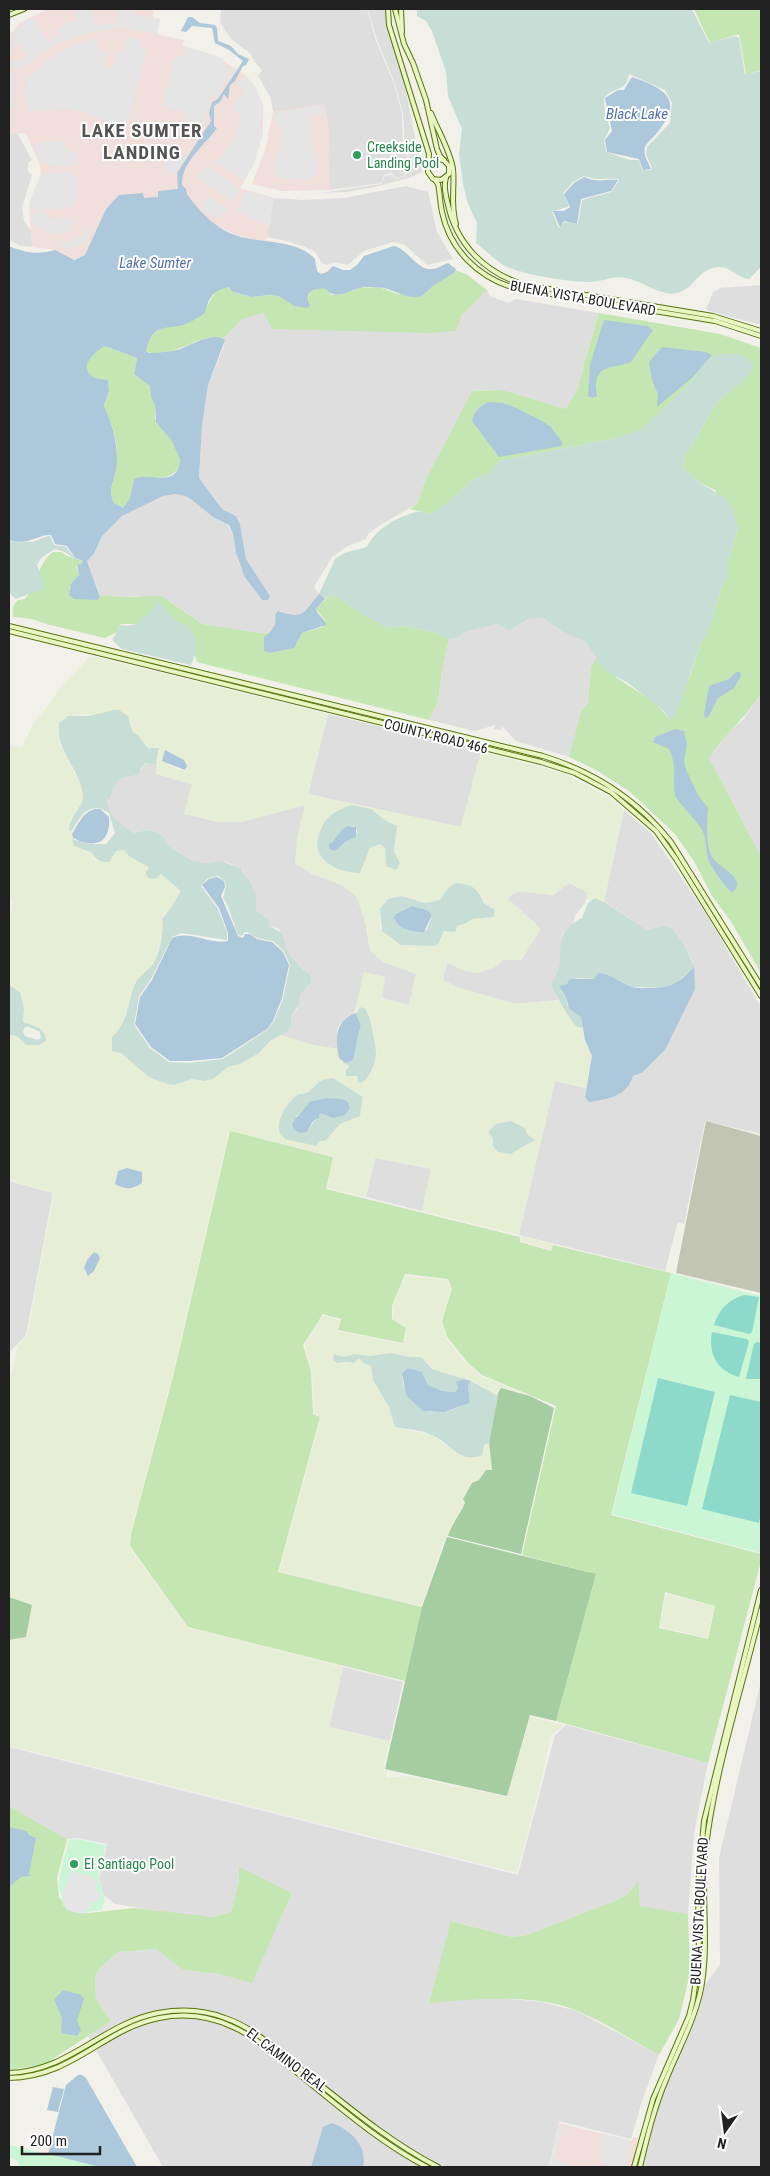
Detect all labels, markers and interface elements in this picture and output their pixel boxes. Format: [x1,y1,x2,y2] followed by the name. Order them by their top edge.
[606,105,668,123] water label: Black Lake
[81,119,203,164] district label: LAKE SUMTER LANDING
[367,139,439,171] place label: Creekside Landing Pool
[351,149,363,161] marker: Creekside Landing Pool
[119,254,191,272] water label: Lake Sumter
[509,277,657,319] street label: BUENA VISTA BOULEVARD
[382,715,490,757] street label: COUNTY ROAD 466
[687,1837,711,1985] street label: BUENA VISTA BOULEVARD
[84,1856,174,1872] place label: El Santiago Pool
[68,1858,80,1870] marker: El Santiago Pool
[244,2025,331,2096] street label: EL CAMINO REAL
[700,2106,750,2156] north arrow
[22,2124,100,2156] scale bar
[30,2132,67,2150] text: 200 m
[716,2135,728,2152] text: N

